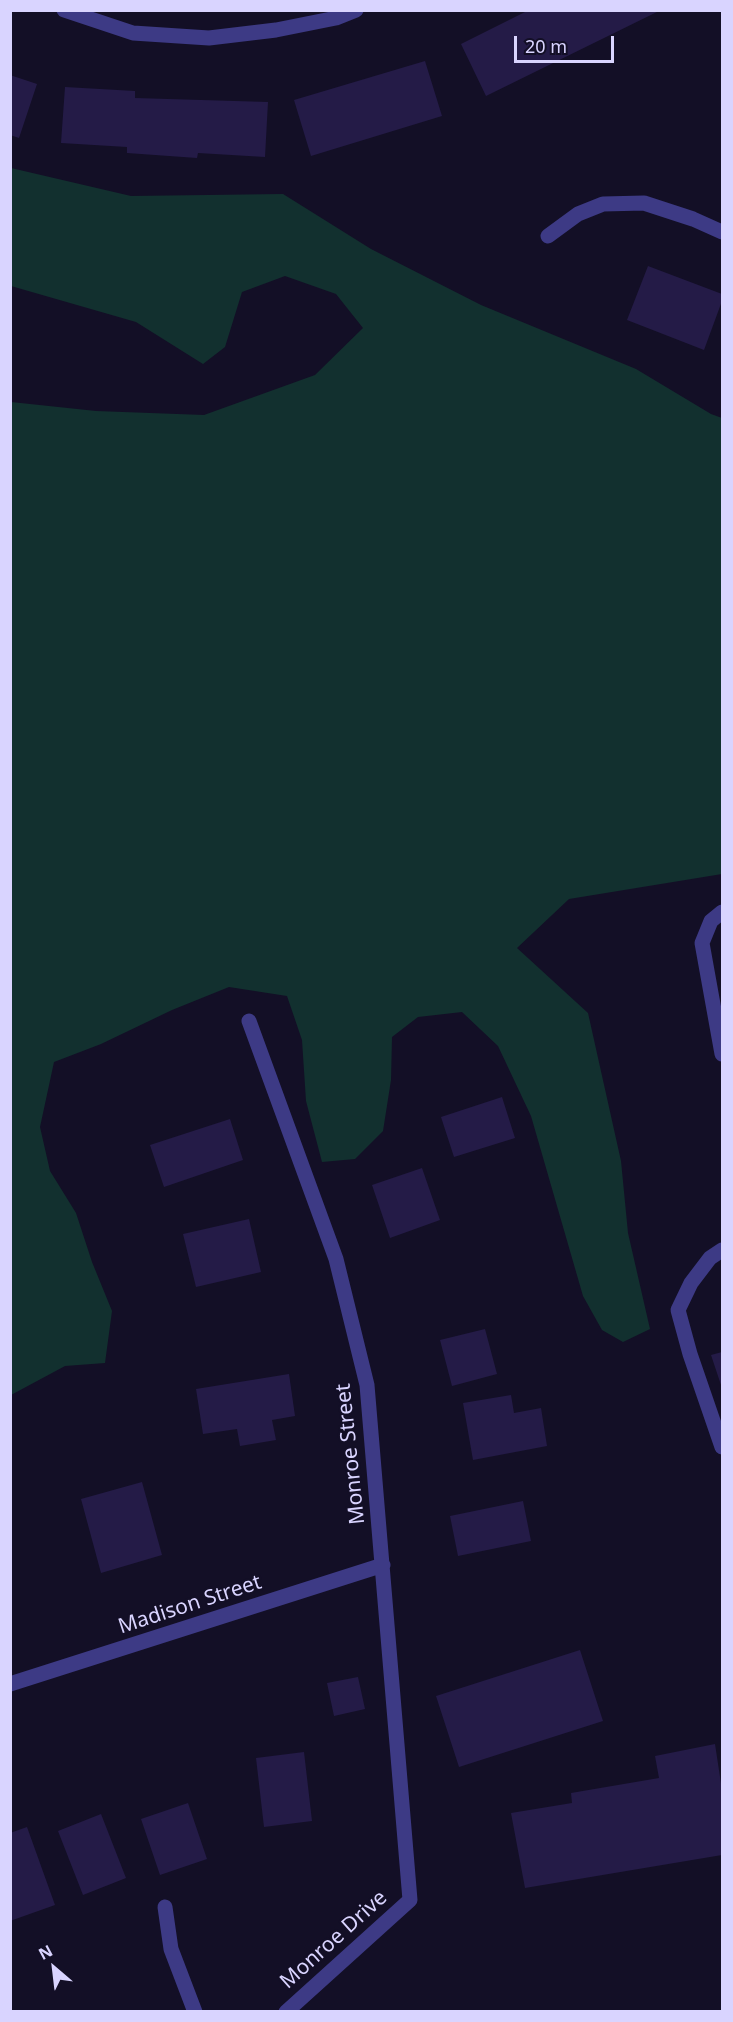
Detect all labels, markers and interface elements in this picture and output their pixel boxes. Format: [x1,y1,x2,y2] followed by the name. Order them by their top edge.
[517,24,618,62] scale bar
[525,34,567,58] text: 20 m
[331,1382,371,1526] street label: Monroe Street
[115,1570,265,1640] street label: Madison Street
[275,1885,393,1995] street label: Monroe Drive
[24,1938,84,1998] north arrow
[35,1939,56,1965] text: N

